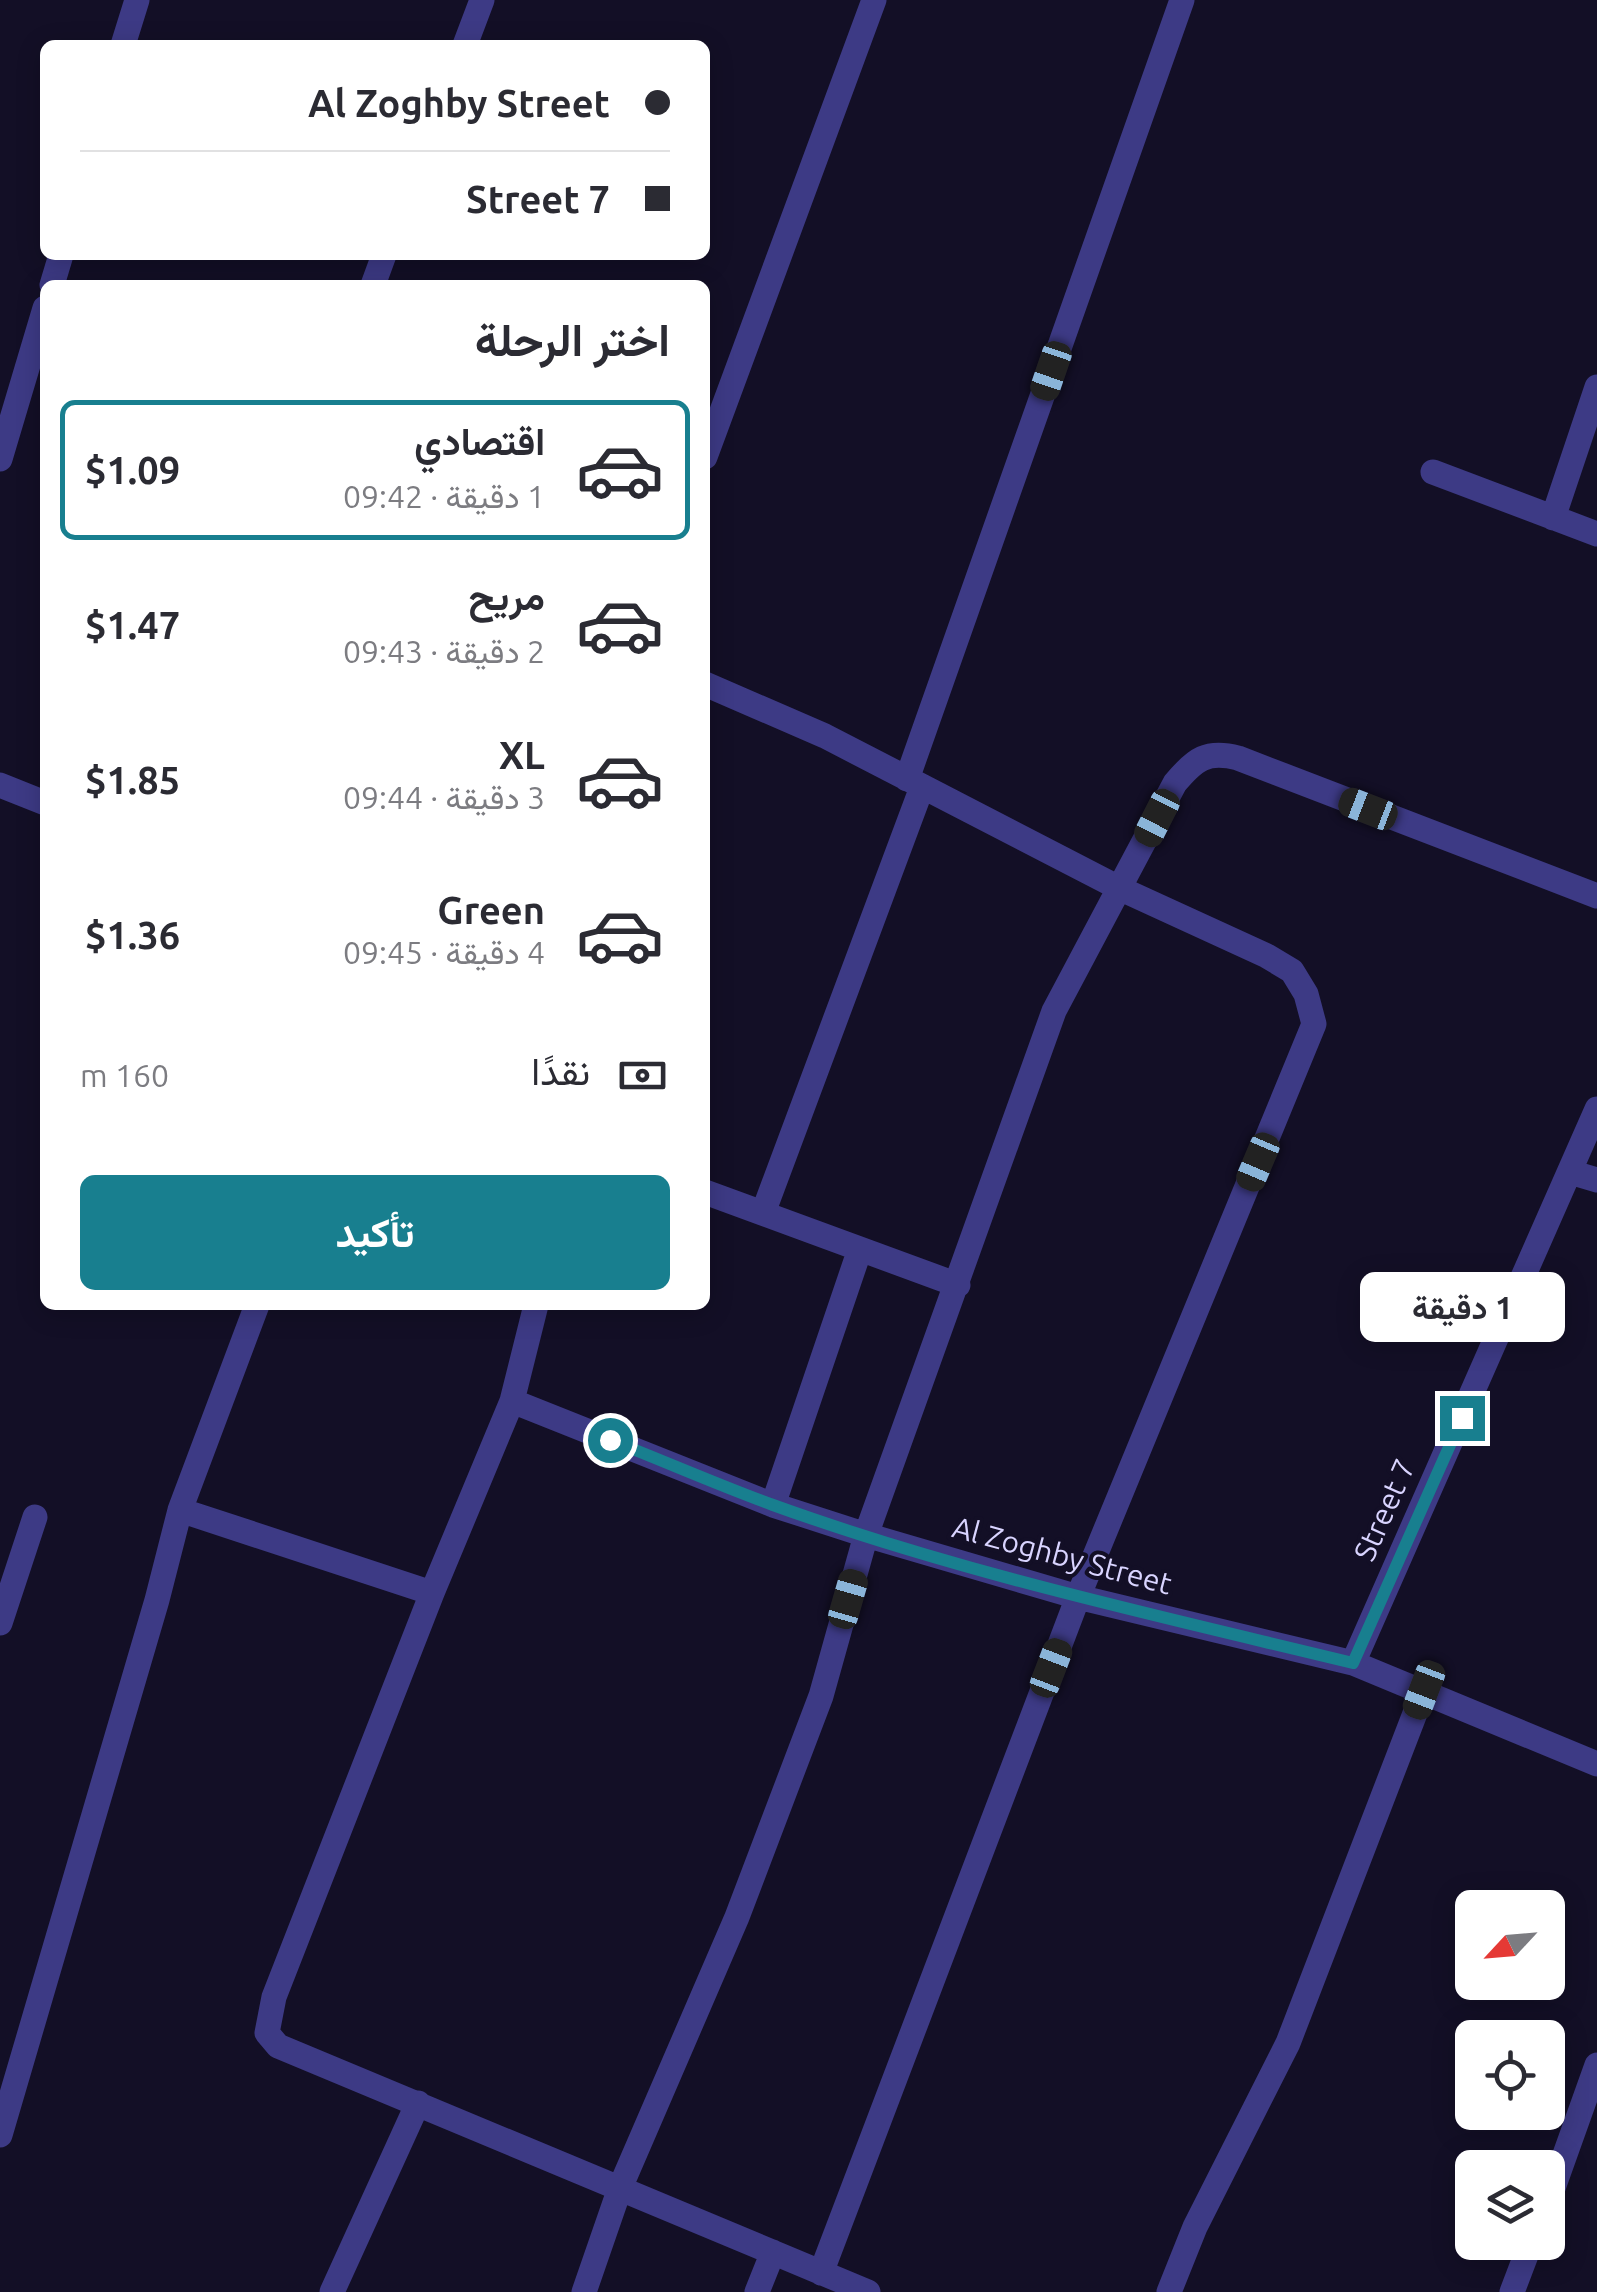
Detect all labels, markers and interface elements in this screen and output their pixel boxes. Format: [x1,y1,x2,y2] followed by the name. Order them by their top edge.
[308,82,610,124] text: Al Zoghby Street
[466,178,610,220] text: Street 7
[475,314,670,365] text: اختر الرحلة
[1027,338,1075,404] car
[414,420,545,462] text: اقتصادي
[575,425,665,515] icon: car
[85,449,180,491] text: $1.09
[343,478,545,514] text: 1 دقيقة · 09:42
[469,575,545,617] text: مريح
[575,580,665,670] icon: car
[85,604,180,646] text: $1.47
[343,633,545,669] text: 2 دقيقة · 09:43
[499,734,545,776] text: XL
[575,735,665,825] icon: car
[85,759,180,801] text: $1.85
[343,779,545,815] text: 3 دقيقة · 09:44
[1130,784,1184,852] car
[1335,784,1401,834] car
[437,889,545,931] text: Green
[575,890,665,980] icon: car
[85,914,180,956] text: $1.36
[343,934,545,970] text: 4 دقيقة · 09:45
[615,1048,670,1103] icon: cash
[531,1050,590,1092] text: نقدًا
[80,1057,169,1093] text: 160 m
[1232,1129,1284,1195] car
[80,1175,670,1290] button: تأكيد
[1360,1273,1564,1343] callout: 1 دقيقة
[1412,1289,1513,1325] text: 1 دقيقة
[1440,1396,1485,1441] route end
[588,1418,633,1463] route start
[1347,1454,1421,1566] street label: Street 7
[949,1509,1176,1601] street label: Al Zoghby Street
[825,1566,871,1632] car
[1026,1635,1076,1701] car
[1399,1657,1449,1723] car
[1455,1890,1565,2000] north arrow
[1455,1890,1565,2260] map controls
[1455,2020,1565,2130] button: locate
[1455,2150,1565,2260] button: layers

